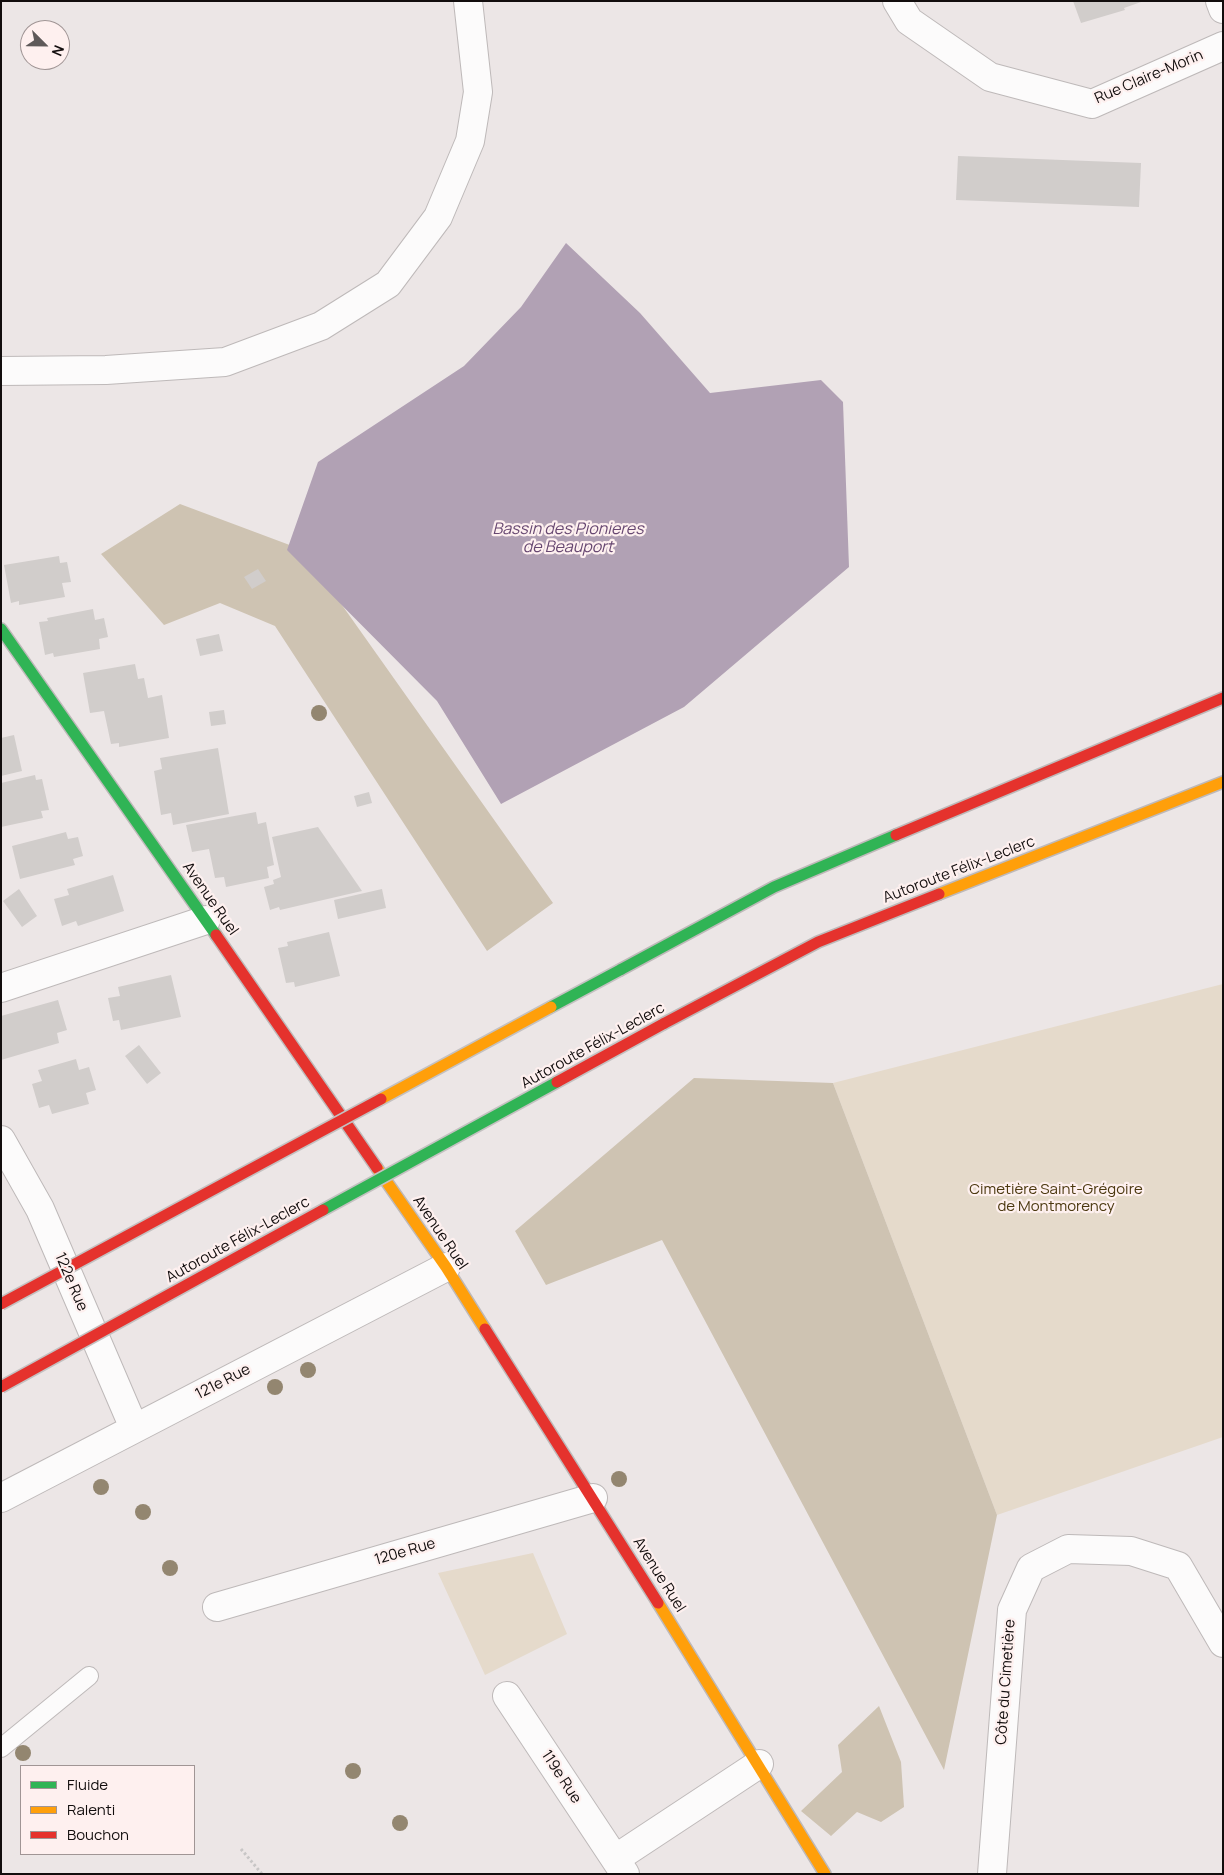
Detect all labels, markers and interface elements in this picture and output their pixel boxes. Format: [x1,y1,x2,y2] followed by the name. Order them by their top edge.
[20,20,70,70] north arrow
[48,42,69,59] text: N
[1092,46,1206,108] street label: Rue Claire-Morin
[492,520,644,558] water label: Bassin des Pionieres de Beauport
[881,833,1037,907] street label: Autoroute Félix-Leclerc
[178,859,242,939] street label: Avenue Ruel
[518,999,668,1093] street label: Autoroute Félix-Leclerc
[969,1181,1143,1216] park label: Cimetière Saint-Grégoire de Montmorency
[163,1193,313,1287] street label: Autoroute Félix-Leclerc
[409,1193,471,1273] street label: Avenue Ruel
[51,1250,91,1314] street label: 122e Rue
[193,1361,253,1403] street label: 121e Rue
[629,1534,689,1616] street label: Avenue Ruel
[373,1535,437,1569] street label: 120e Rue
[993,1619,1019,1745] street label: Côte du Cimetière
[537,1747,585,1807] street label: 119e Rue
[20,1765,195,1855] legend
[67,1774,108,1795] text: Fluide
[67,1799,115,1820] text: Ralenti
[67,1824,129,1845] text: Bouchon

